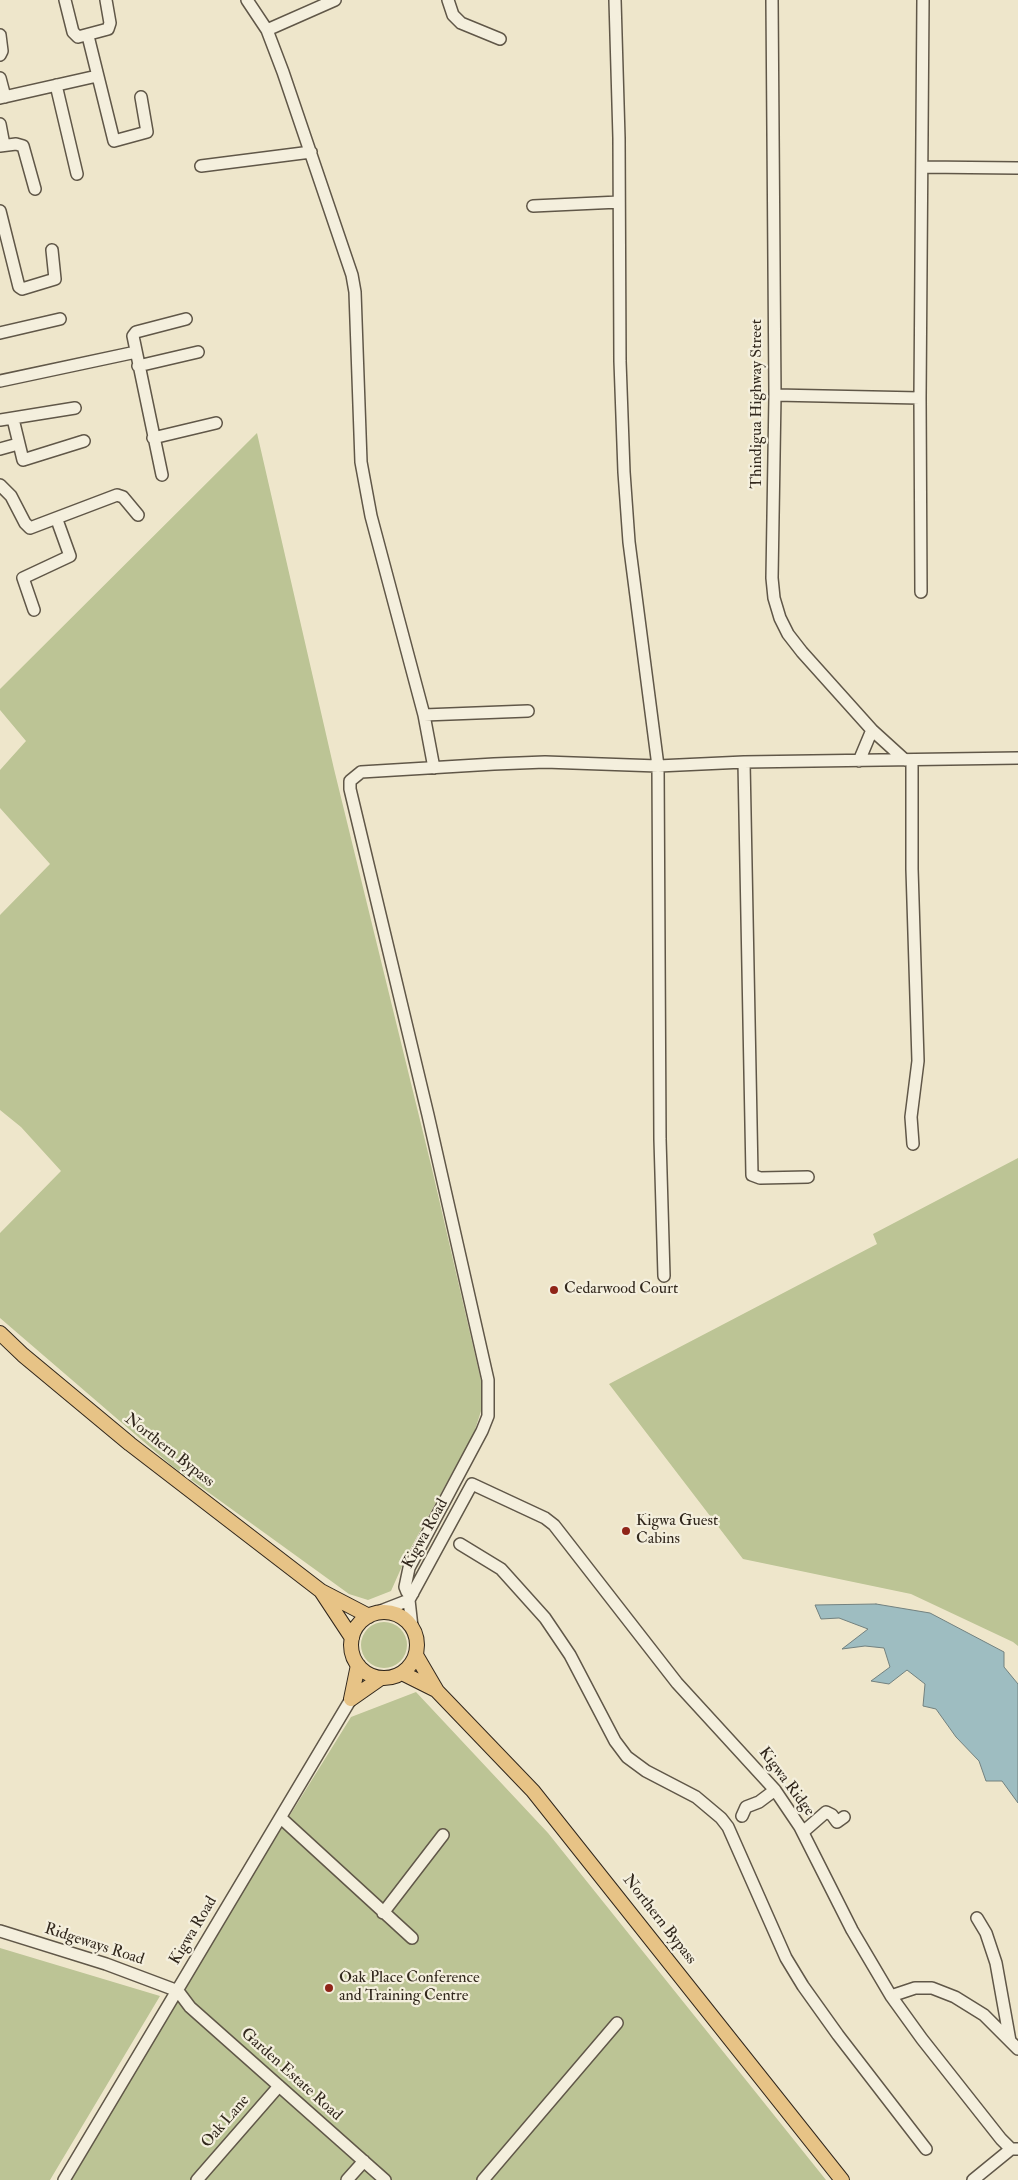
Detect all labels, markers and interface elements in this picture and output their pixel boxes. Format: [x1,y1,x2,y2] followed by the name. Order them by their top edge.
[748,319,768,489] street label: Thindigua Highway Street
[564,1280,678,1300] place label: Cedarwood Court
[548,1284,560,1296] marker: Cedarwood Court
[120,1410,218,1492] street label: Northern Bypass
[399,1496,453,1572] street label: Kigwa Road
[636,1512,718,1550] place label: Kigwa Guest Cabins
[620,1525,632,1537] marker: Kigwa Guest Cabins
[754,1744,818,1820] street label: Kigwa Ridge
[618,1871,700,1969] street label: Northern Bypass
[166,1893,222,1969] street label: Kigwa Road
[42,1920,146,1970] street label: Ridgeways Road
[339,1969,480,2007] place label: Oak Place Conference and Training Centre
[323,1982,335,1994] marker: Oak Place Conference and Training Centre
[236,2025,346,2125] street label: Garden Estate Road
[198,2092,254,2152] street label: Oak Lane

